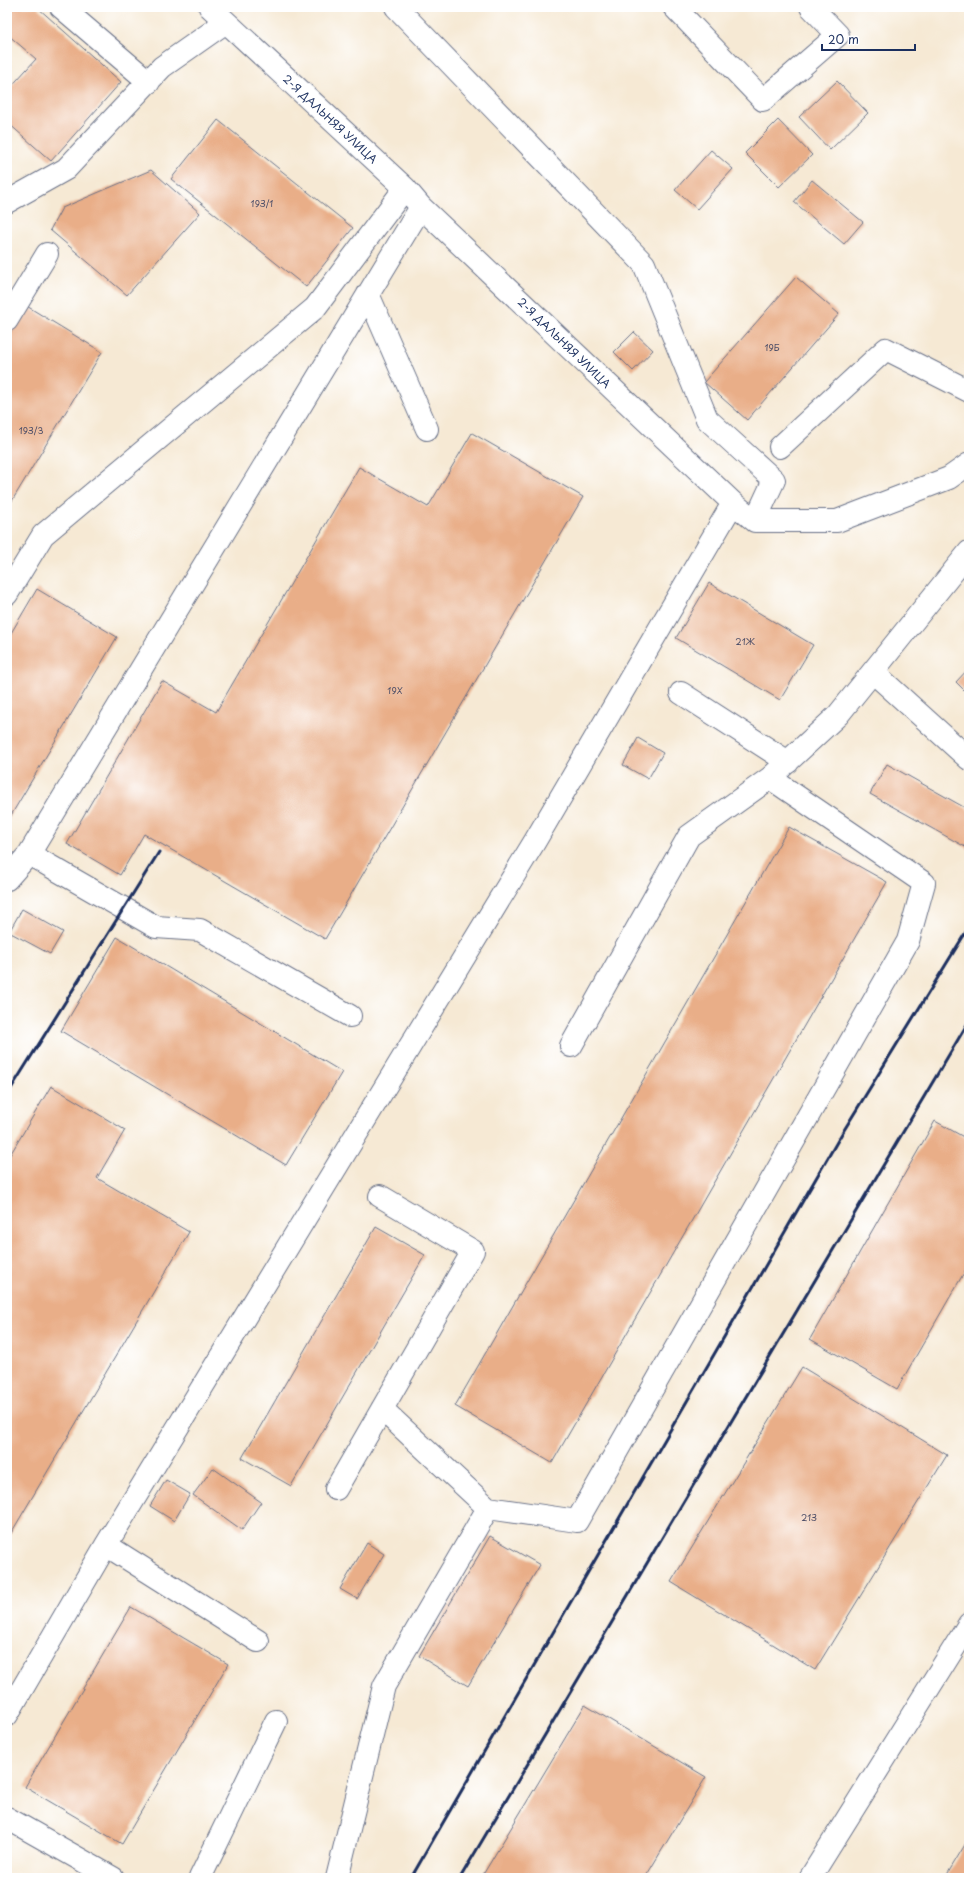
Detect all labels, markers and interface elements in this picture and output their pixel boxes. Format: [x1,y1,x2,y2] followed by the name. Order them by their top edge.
[822,26,915,52] scale bar
[828,30,859,48] text: 20 m
[279,70,382,168] street label: 2-Я ДАЛЬНЯЯ УЛИЦА
[251,196,273,210] house number: 19З/1
[514,293,615,392] street label: 2-Я ДАЛЬНЯЯ УЛИЦА
[764,340,780,354] house number: 19Б
[19,423,43,437] house number: 19З/3
[735,634,755,648] house number: 21Ж
[387,683,403,697] house number: 19Х
[801,1510,817,1524] house number: 21З

